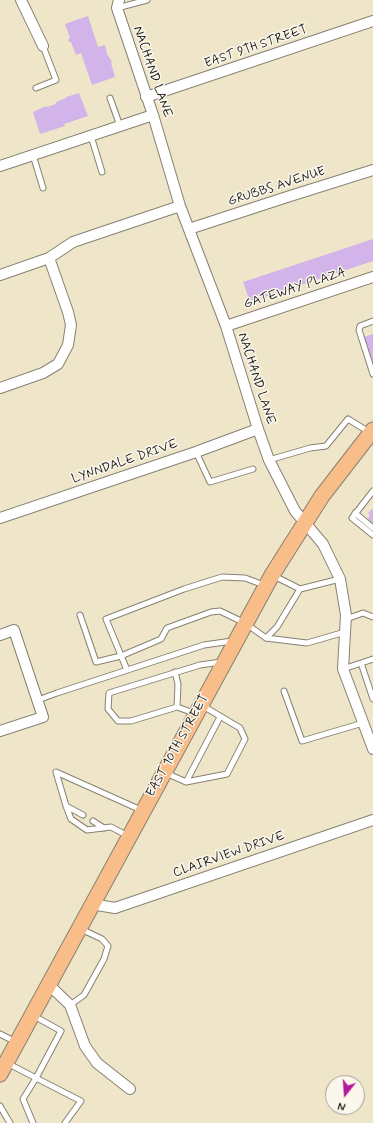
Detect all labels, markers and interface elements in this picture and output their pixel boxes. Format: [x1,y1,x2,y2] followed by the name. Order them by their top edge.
[202,22,310,72] street label: EAST 9TH STREET
[129,24,175,120] street label: NACHAND LANE
[226,164,328,210] street label: GRUBBS AVENUE
[242,265,348,313] street label: GATEWAY PLAZA
[234,331,278,427] street label: NACHAND LANE
[70,436,180,488] street label: LYNNDALE DRIVE
[143,692,213,800] street label: EAST 10TH STREET
[171,829,287,881] street label: CLAIRVIEW DRIVE
[325,1075,365,1115] north arrow
[336,1098,347,1113] text: N

